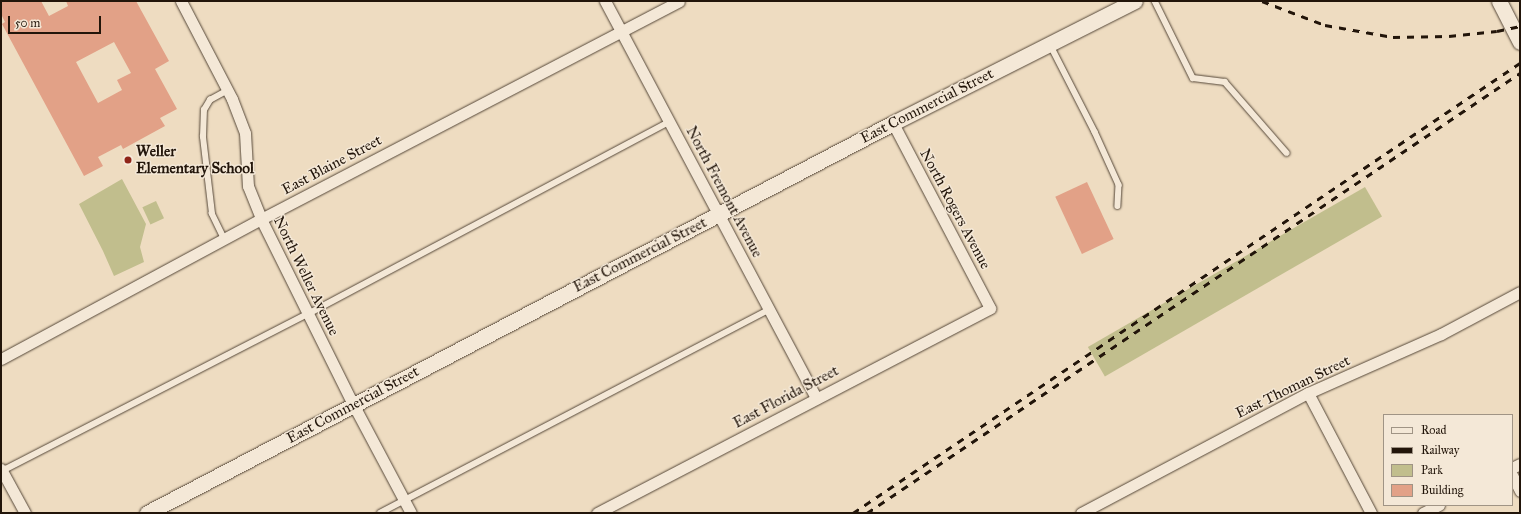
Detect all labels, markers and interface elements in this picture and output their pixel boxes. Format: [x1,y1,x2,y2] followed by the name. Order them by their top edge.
[10,8,103,34] scale bar
[15,16,40,30] text: 50 m
[857,65,997,147] street label: East Commercial Street
[682,123,766,261] street label: North Fremont Avenue
[279,131,385,199] street label: East Blaine Street
[136,142,254,177] place label: Weller Elementary School
[916,146,994,272] street label: North Rogers Avenue
[123,155,133,165] marker: Weller Elementary School
[269,213,343,339] street label: North Weller Avenue
[570,214,710,296] street label: East Commercial Street
[1233,352,1353,422] street label: East Thoman Street
[284,362,422,448] street label: East Commercial Street
[730,362,842,432] street label: East Florida Street
[1383,414,1513,506] legend
[1421,423,1447,437] text: Road
[1421,443,1459,457] text: Railway
[1421,463,1443,477] text: Park
[1421,483,1463,497] text: Building

